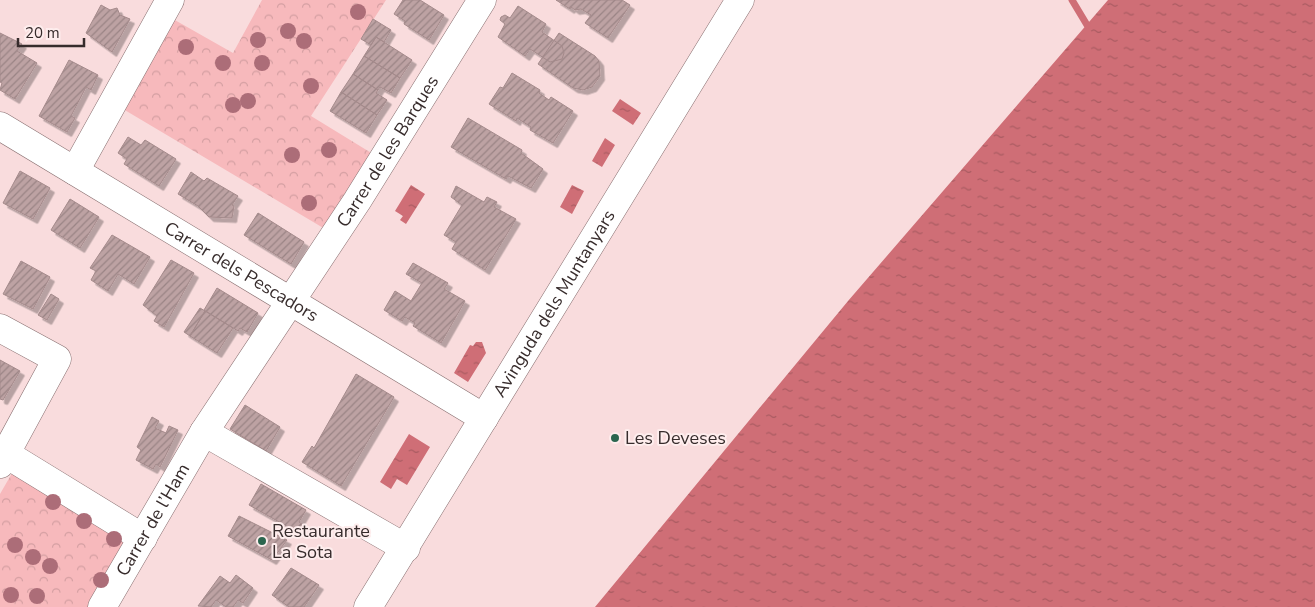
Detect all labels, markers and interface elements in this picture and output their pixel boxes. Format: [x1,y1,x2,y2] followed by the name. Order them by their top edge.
[18,15,84,47] scale bar
[25,23,60,43] text: 20 m
[331,71,444,232] street label: Carrer de les Barques
[487,205,621,402] street label: Avinguda dels Muntanyars
[160,216,323,327] street label: Carrer dels Pescadors
[625,426,726,450] place label: Les Deveses
[609,432,621,444] marker: Les Deveses
[111,459,195,581] street label: Carrer de l’Ham
[272,519,370,564] place label: Restaurante La Sota
[256,535,268,547] marker: Restaurante La Sota

